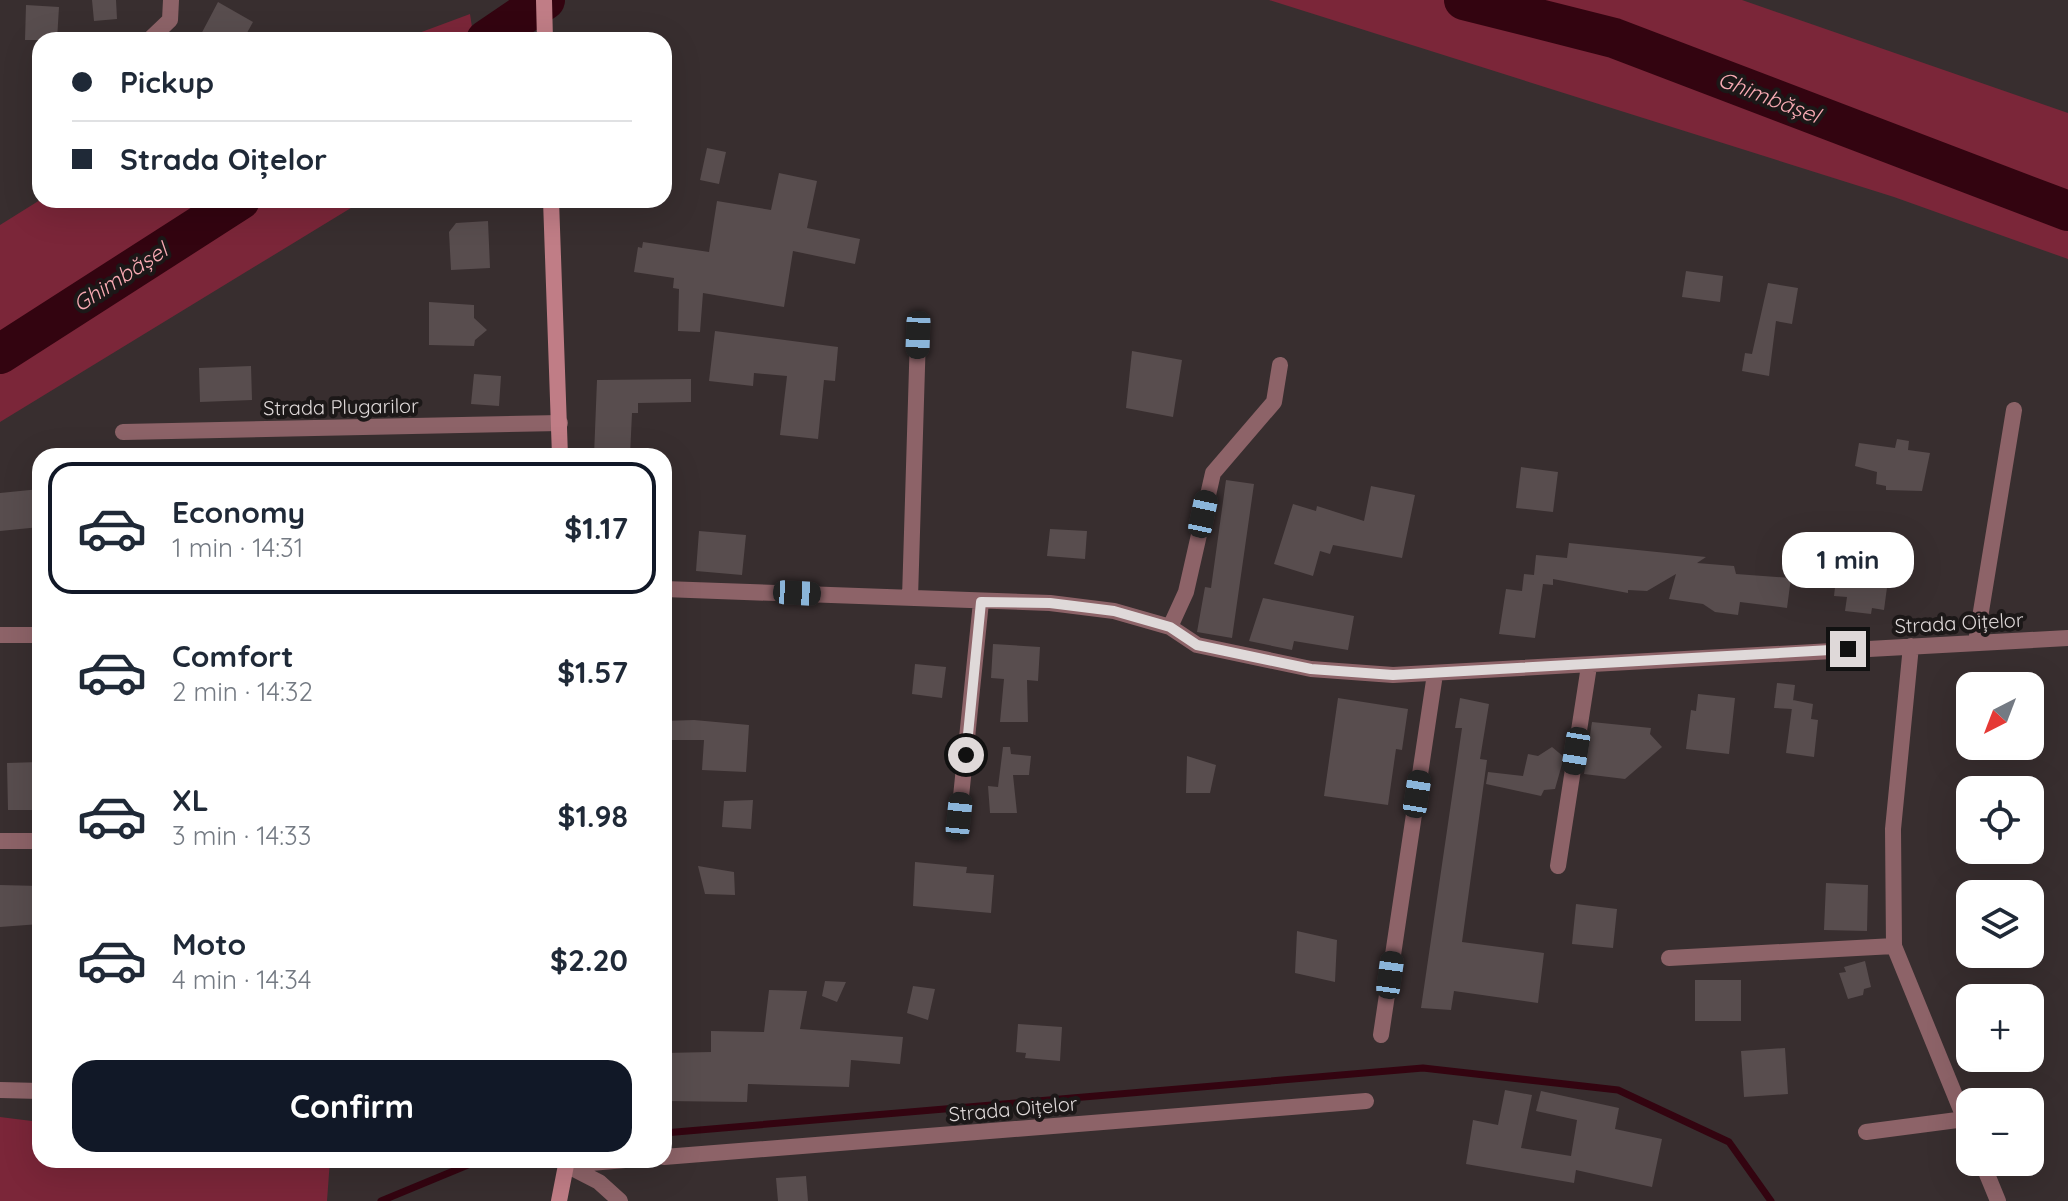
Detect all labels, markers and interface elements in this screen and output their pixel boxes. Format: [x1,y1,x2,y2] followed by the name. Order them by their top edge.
[120,63,214,101] text: Pickup
[1714,65,1827,130] water label: Ghimbășel
[120,140,327,178] text: Strada Oițelor
[67,235,175,318] water label: Ghimbășel
[905,311,931,359] car
[263,393,419,420] street label: Strada Plugarilor
[1186,488,1220,540] car
[76,492,148,564] icon: car
[172,493,305,531] text: Economy
[564,509,628,547] text: $1.17
[172,531,303,564] text: 1 min · 14:31
[1782,533,1914,589] callout: 1 min
[1817,543,1880,576] text: 1 min
[772,580,822,606] car
[1894,607,2024,638] street label: Strada Oițelor
[1830,631,1866,667] route end
[76,636,148,708] icon: car
[172,637,293,675] text: Comfort
[557,653,628,691] text: $1.57
[1956,672,2044,760] north arrow
[1956,672,2044,1176] map controls
[172,675,313,708] text: 2 min · 14:32
[1560,725,1592,777] car
[948,737,984,773] route start
[1401,768,1433,820] car
[1956,776,2044,864] button: locate
[76,780,148,852] icon: car
[172,781,209,819] text: XL
[945,791,973,841] car
[557,797,628,835] text: $1.98
[172,819,311,852] text: 3 min · 14:33
[1956,880,2044,968] button: layers
[76,924,148,996] icon: car
[172,925,246,963] text: Moto
[550,941,628,979] text: $2.20
[1375,950,1405,1000] car
[172,963,312,996] text: 4 min · 14:34
[1956,984,2044,1072] button: +
[72,1060,632,1152] button: Confirm
[1956,1088,2044,1176] button: −
[948,1090,1079,1127] street label: Strada Oițelor

